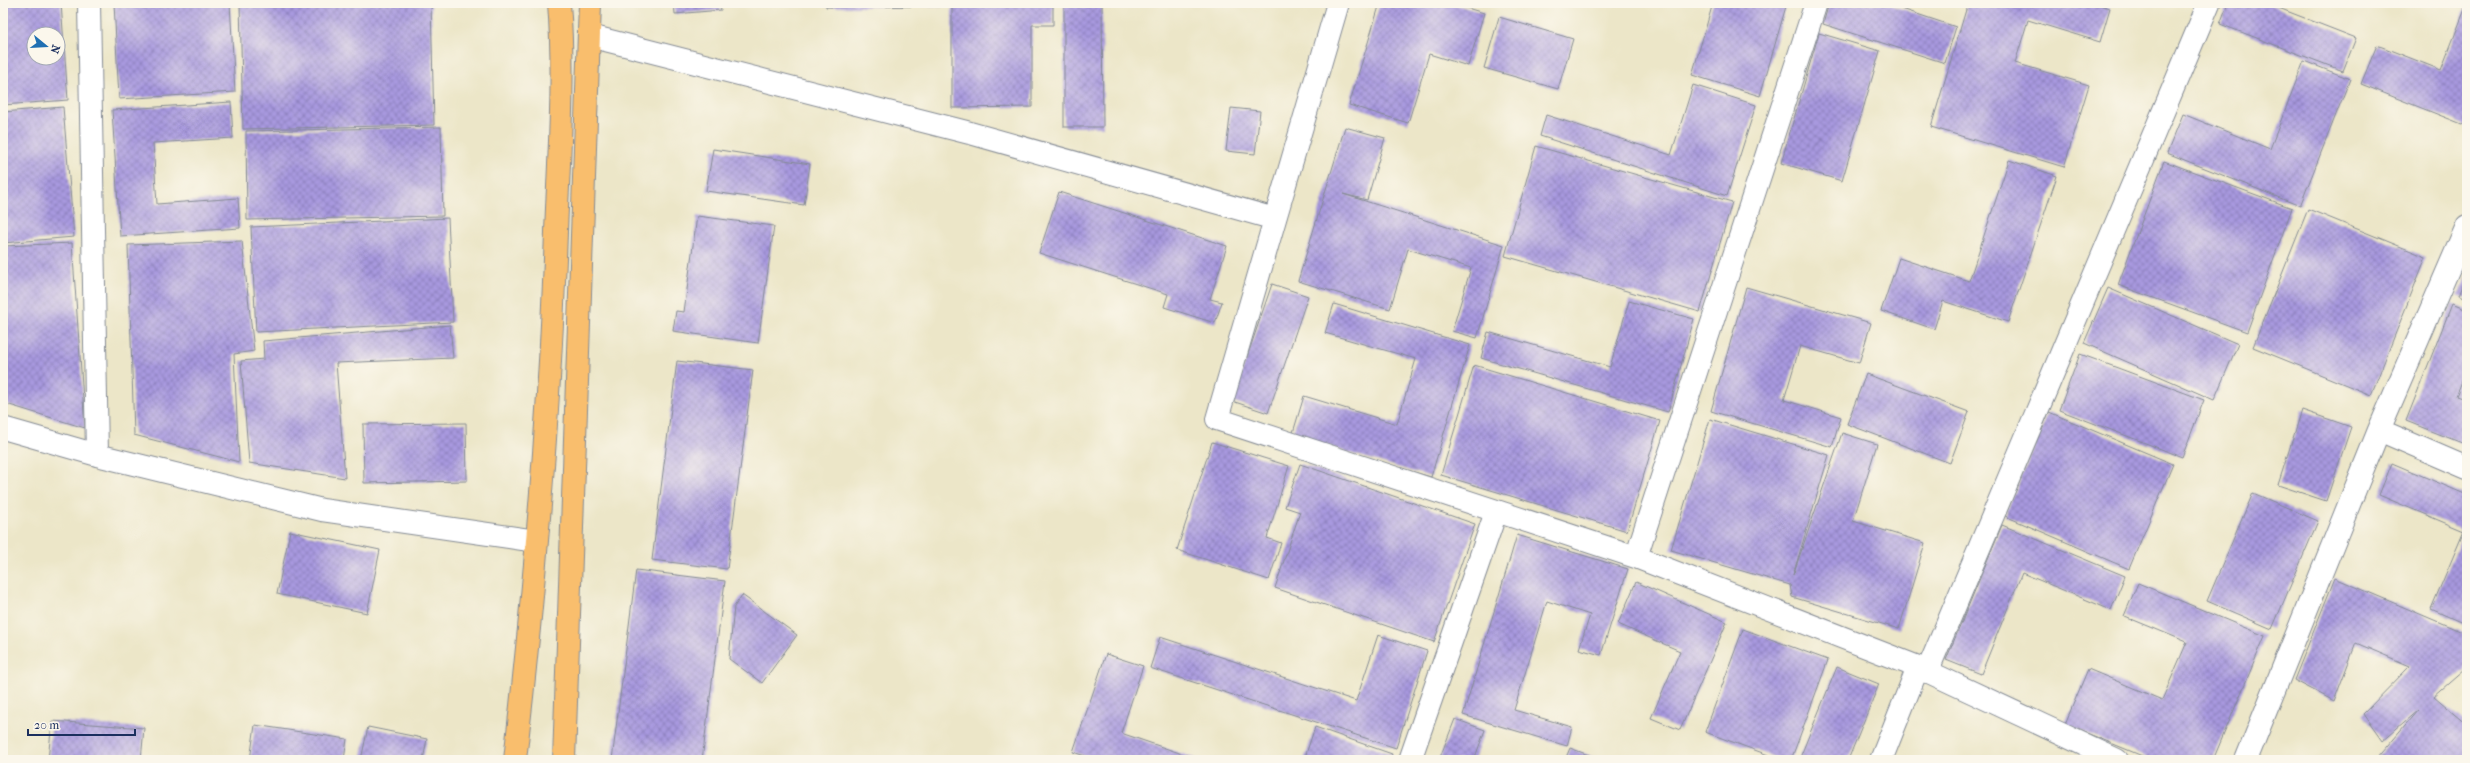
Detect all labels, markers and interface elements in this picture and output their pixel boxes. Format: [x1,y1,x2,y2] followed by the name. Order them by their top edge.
[26,26,66,66] north arrow
[47,43,63,56] text: N
[28,711,135,737] scale bar
[34,718,59,732] text: 20 m

